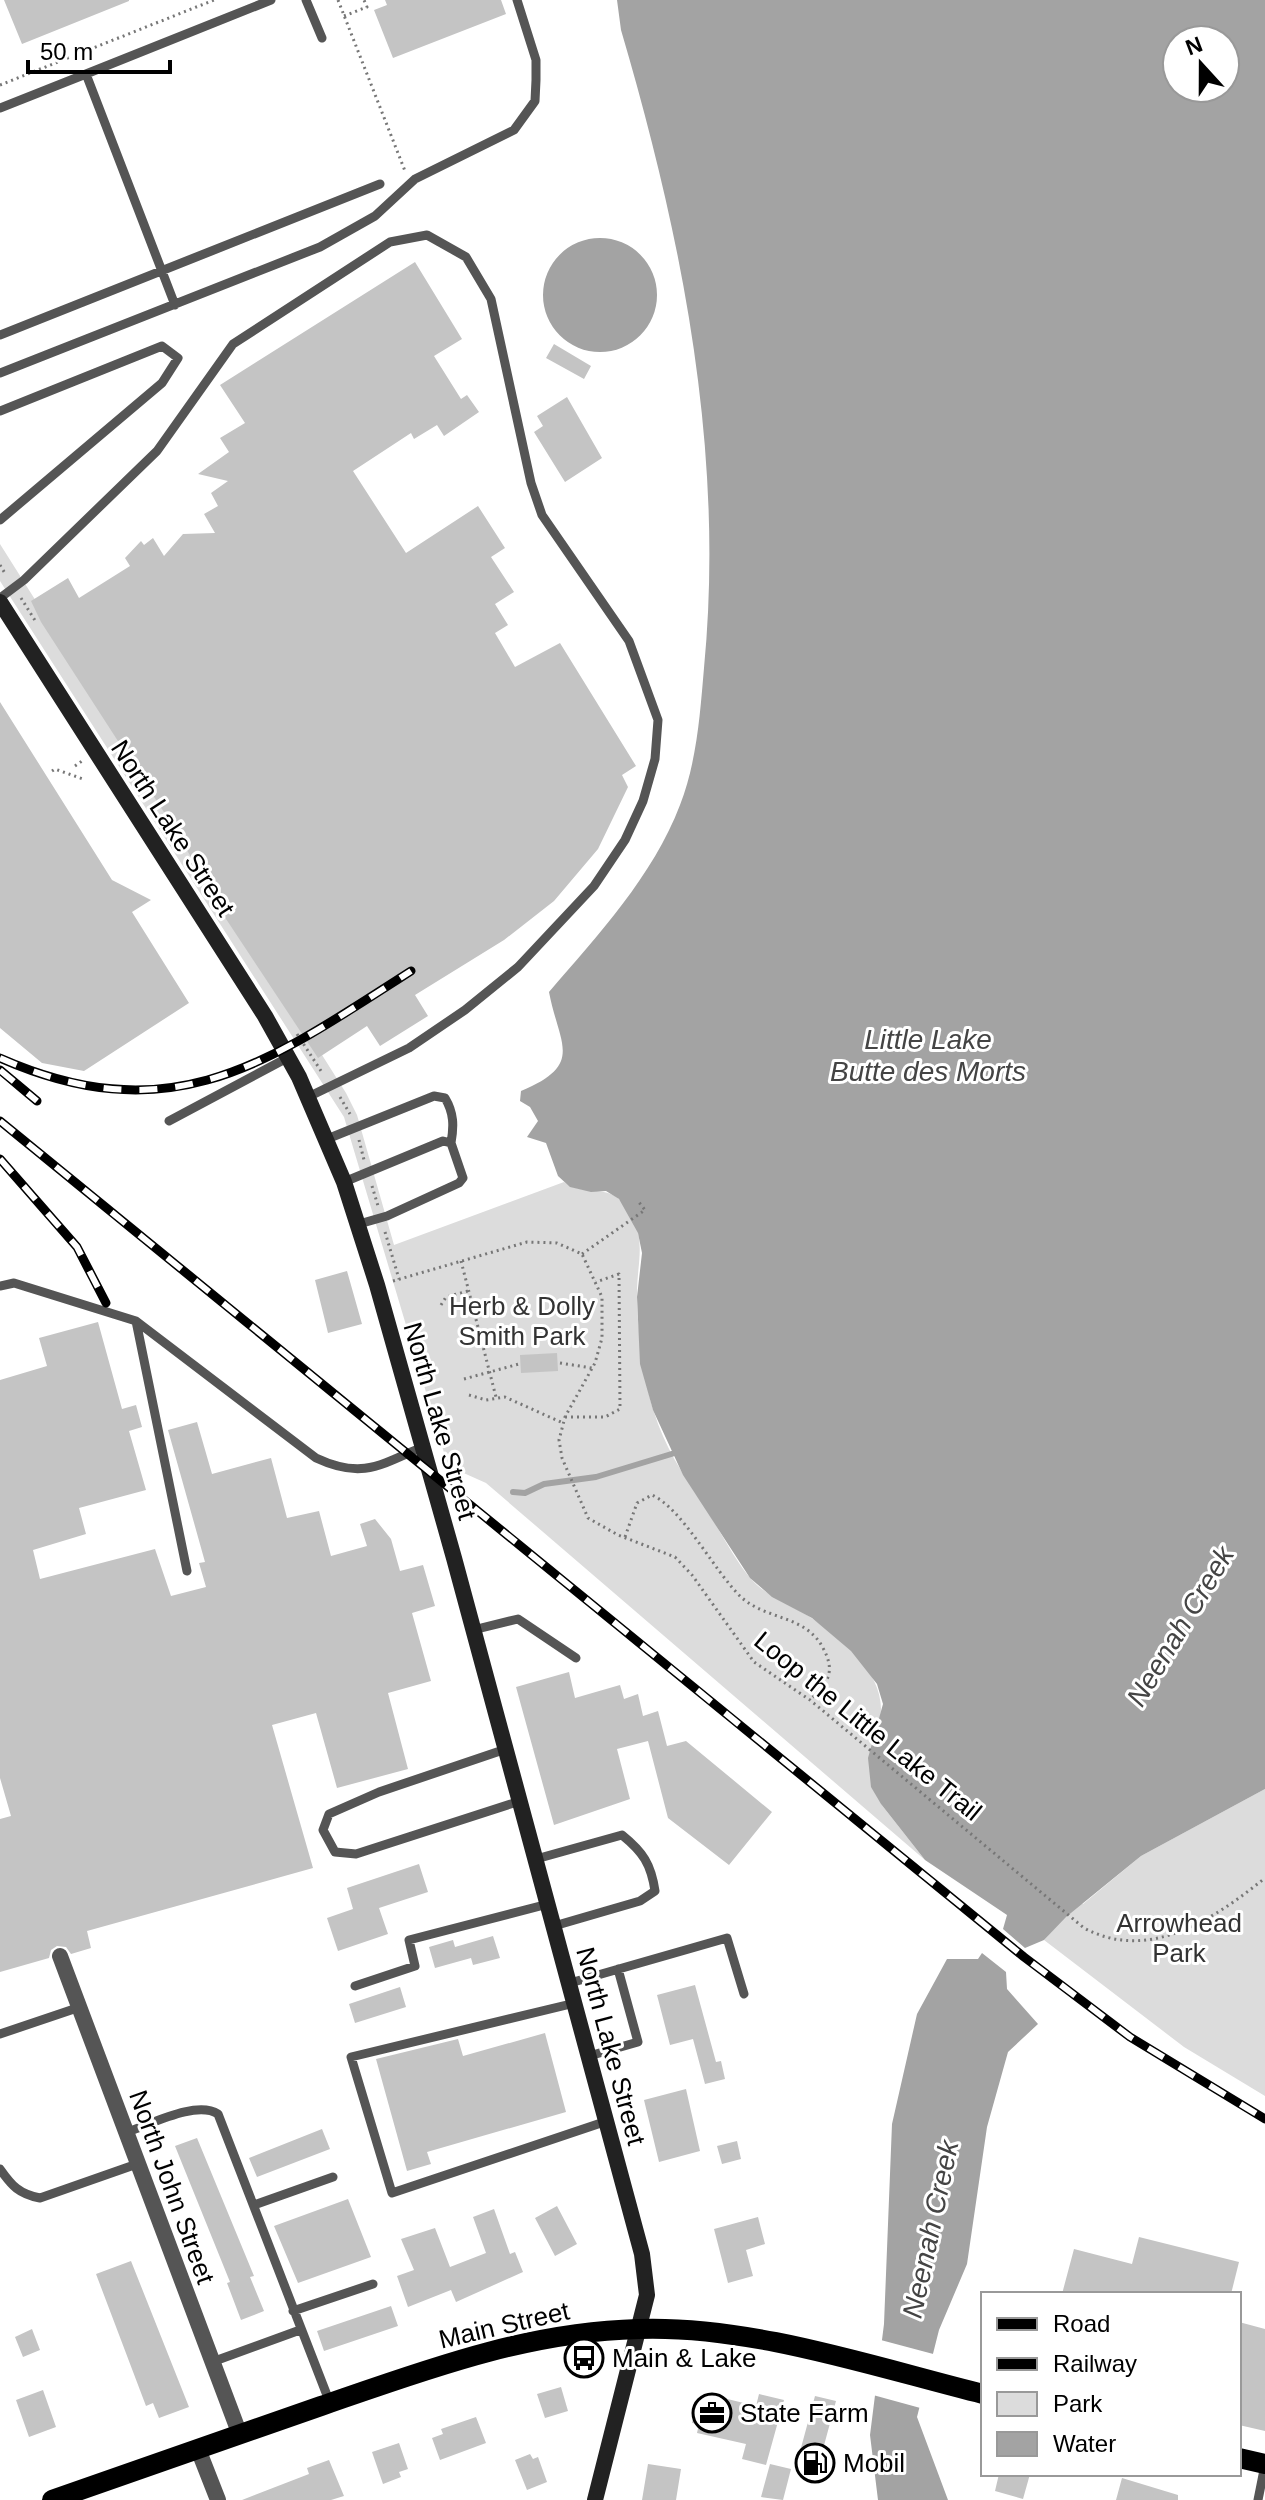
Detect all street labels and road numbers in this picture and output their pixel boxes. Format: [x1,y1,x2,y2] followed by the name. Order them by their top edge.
[105,734,241,922] street label: North Lake Street
[397,1319,483,1524] street label: North Lake Street
[748,1625,988,1827] street label: Loop the Little Lake Trail
[570,1944,652,2149] street label: North Lake Street
[123,2086,221,2289] street label: North John Street
[436,2295,573,2355] street label: Main Street

